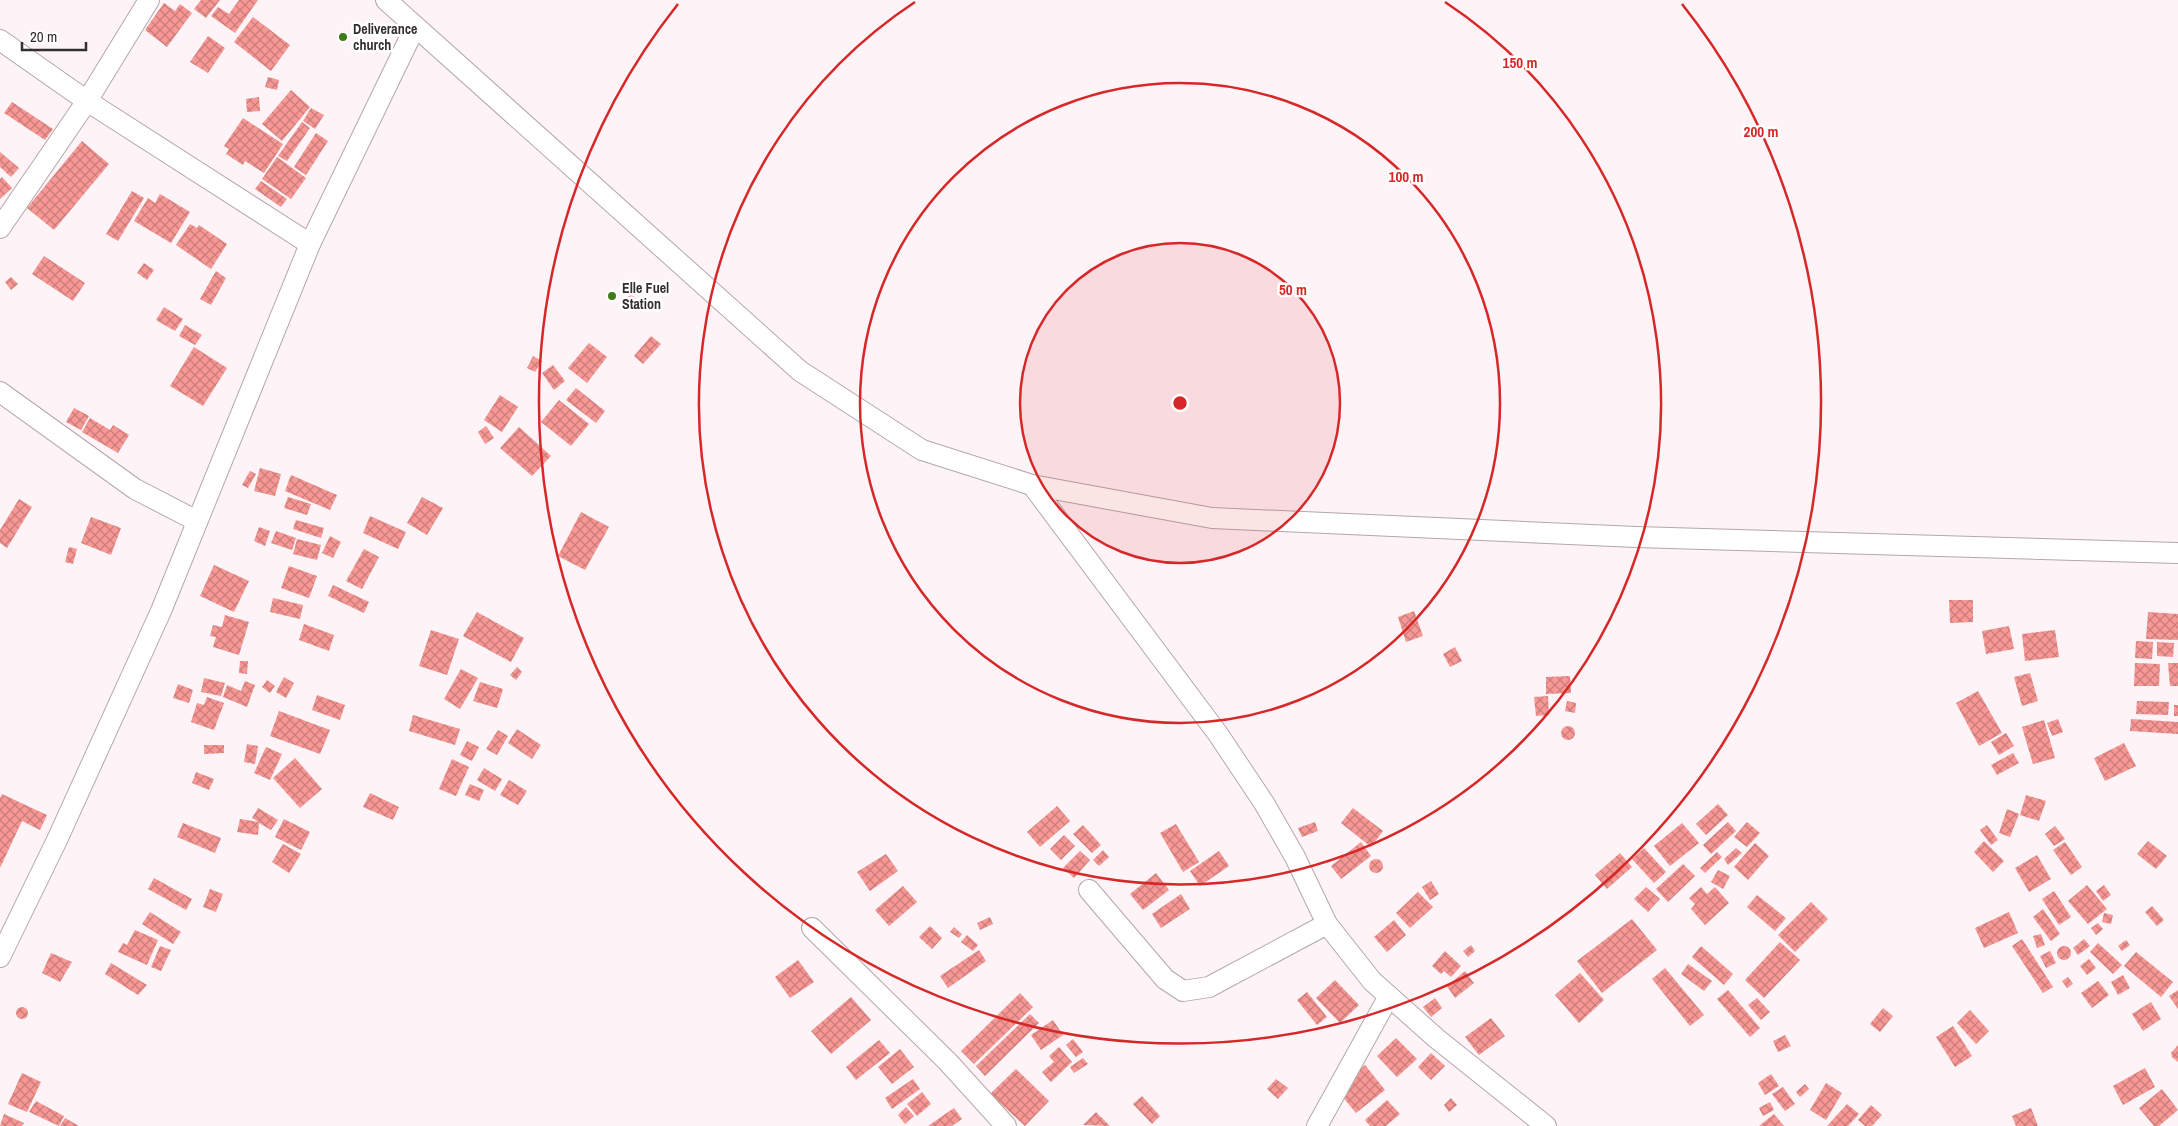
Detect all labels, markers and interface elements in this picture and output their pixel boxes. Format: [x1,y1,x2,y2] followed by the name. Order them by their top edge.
[22,20,86,52] scale bar
[353,20,417,54] place label: Deliverance church
[30,26,57,47] text: 20 m
[337,31,349,43] marker: Deliverance church
[1503,52,1537,73] text: 150 m
[1744,121,1778,142] text: 200 m
[1389,166,1423,187] text: 100 m
[622,279,669,313] place label: Elle Fuel Station
[1279,279,1307,300] text: 50 m
[606,290,618,302] marker: Elle Fuel Station
[1171,394,1189,412] centre of rings

